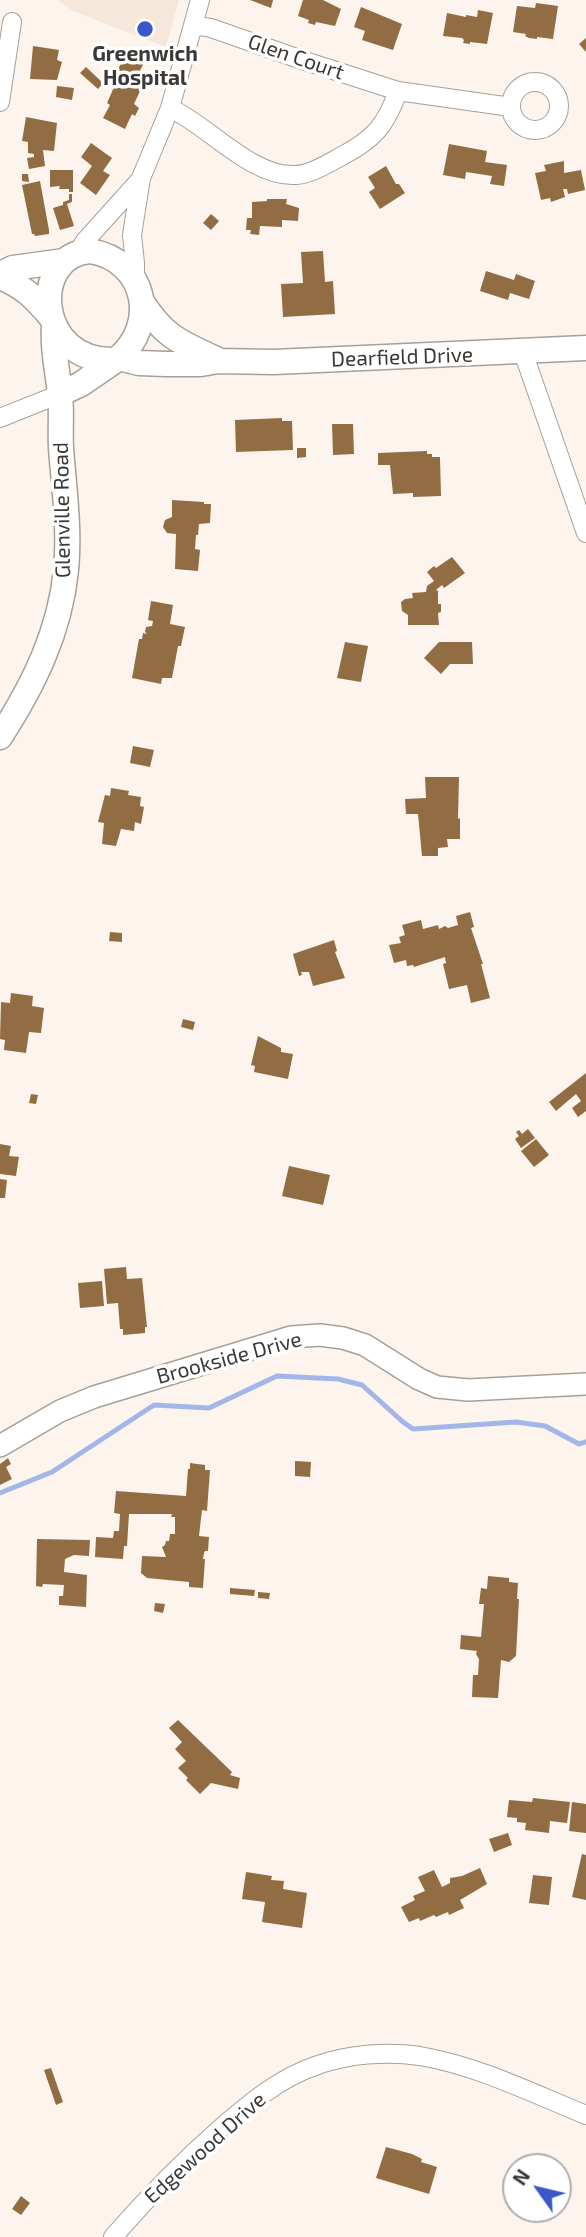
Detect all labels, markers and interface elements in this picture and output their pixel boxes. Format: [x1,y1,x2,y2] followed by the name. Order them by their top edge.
[135,19,155,39] marker: Greenwich Hospital
[245,29,347,85] street label: Glen Court
[92,41,198,91] place label: Greenwich Hospital
[331,342,473,372] street label: Dearfield Drive
[48,442,76,578] street label: Glenville Road
[154,1326,304,1390] street label: Brookside Drive
[139,2087,271,2209] street label: Edgewood Drive
[502,2153,572,2223] north arrow
[507,2165,534,2189] text: N

